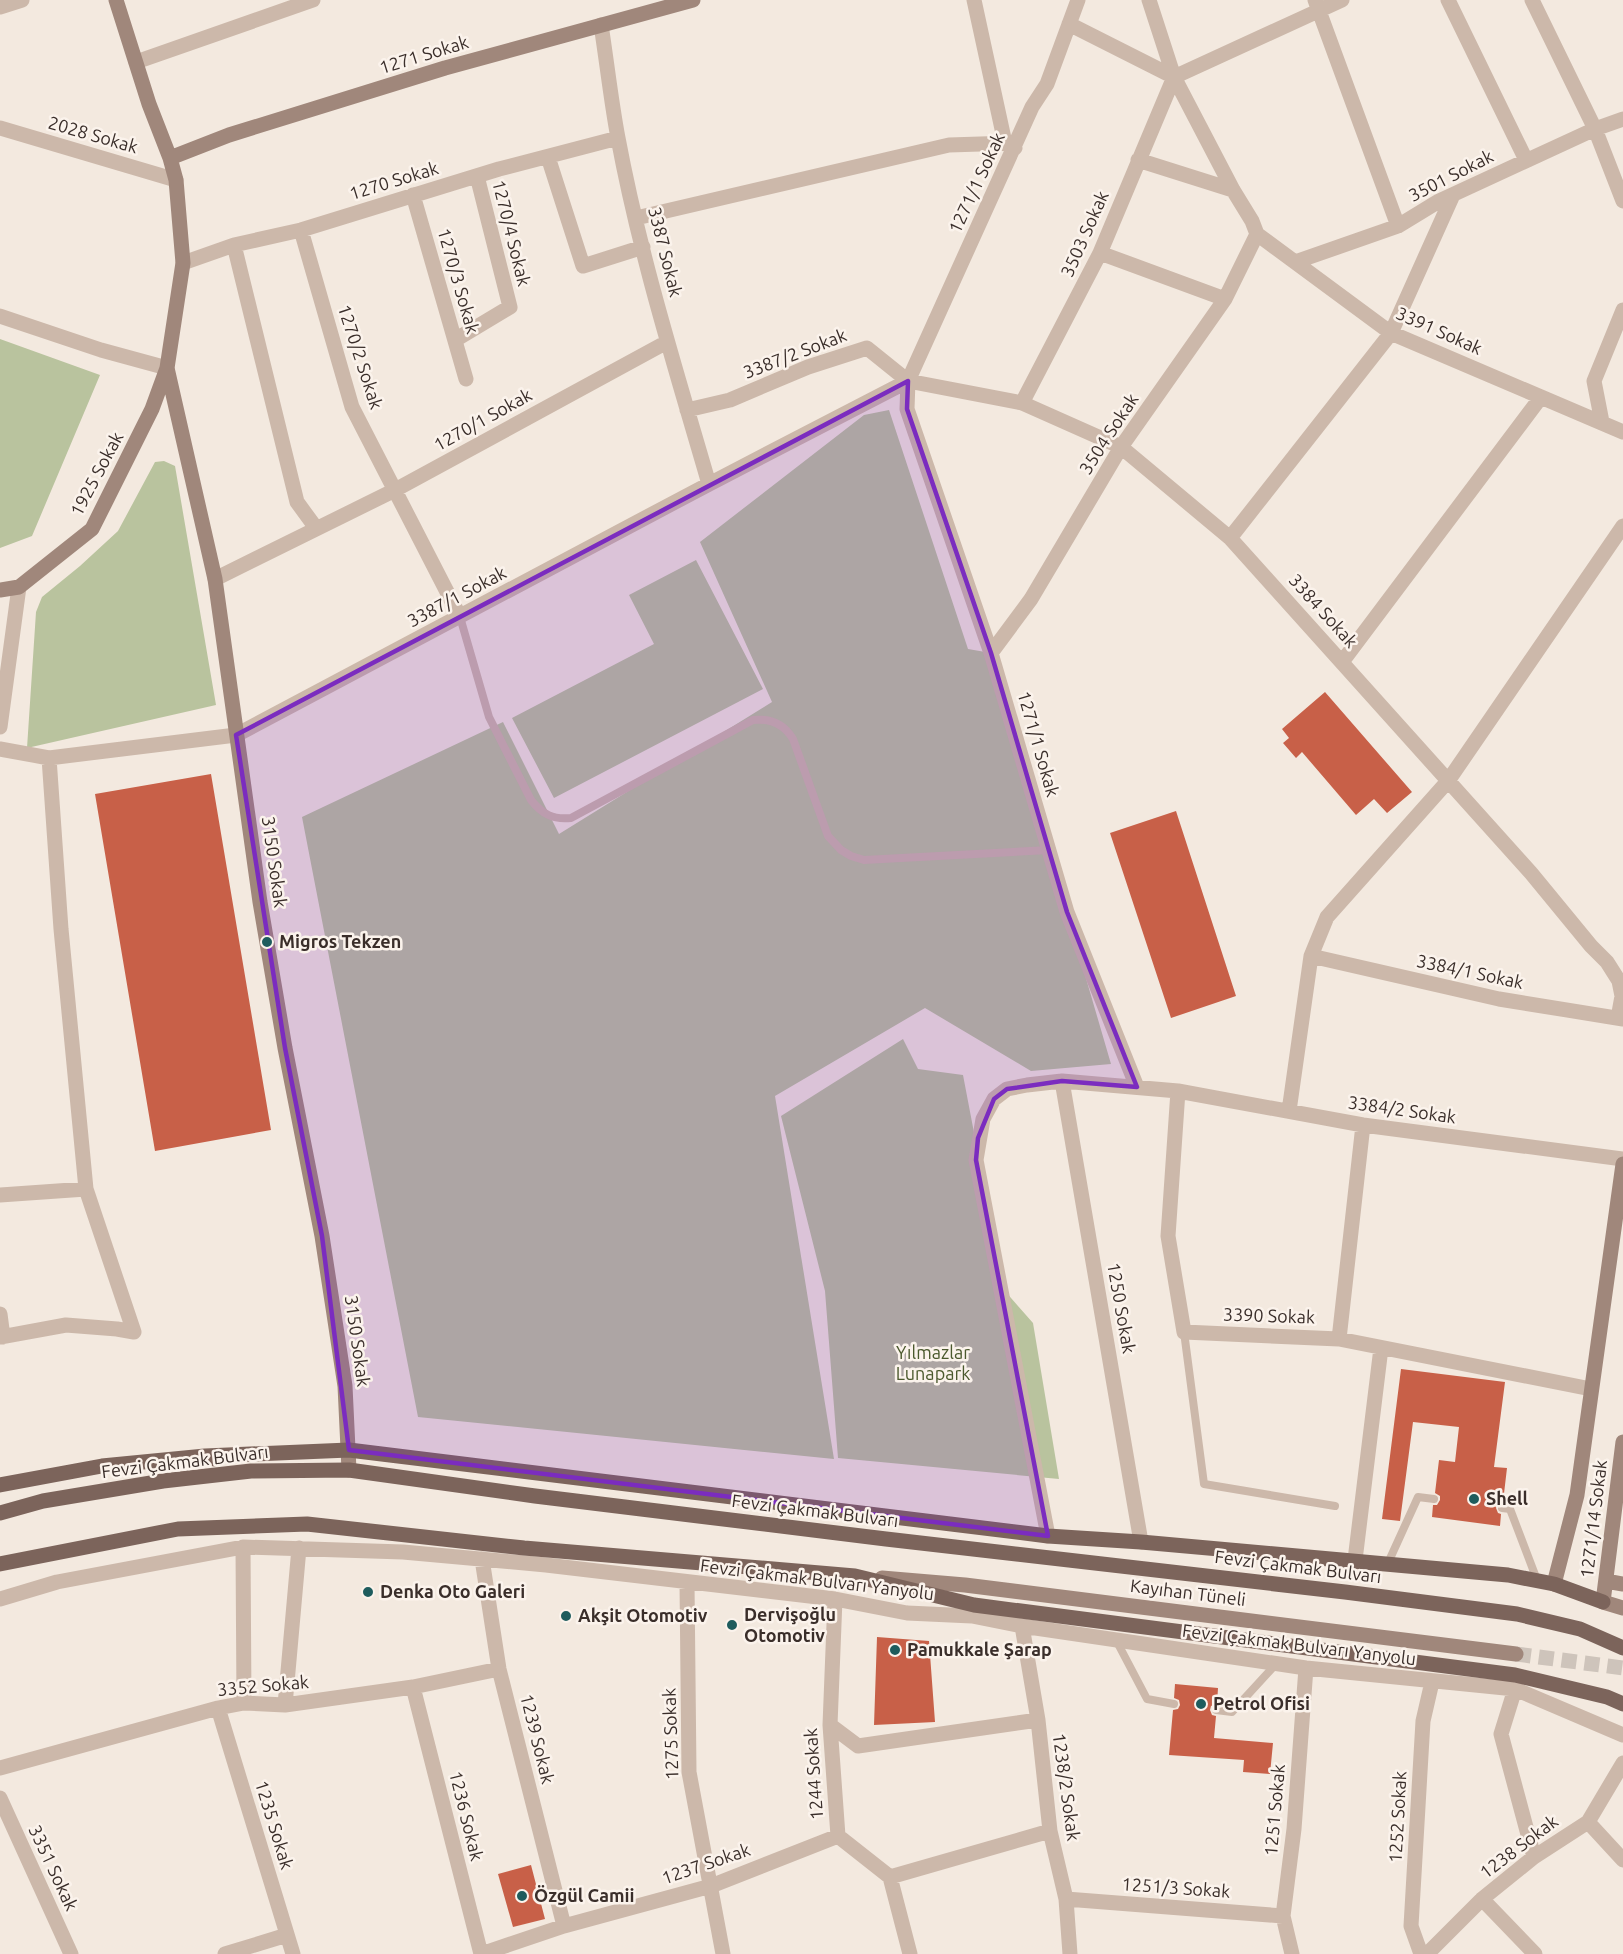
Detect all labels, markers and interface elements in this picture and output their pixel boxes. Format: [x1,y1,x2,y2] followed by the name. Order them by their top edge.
[377,31,471,77] street label: 1271 Sokak
[46,112,140,156] street label: 2028 Sokak
[944,129,1008,236] street label: 1271/1 Sokak
[1405,145,1496,205] street label: 3501 Sokak
[347,157,441,203] street label: 1270 Sokak
[489,178,535,288] street label: 1270/4 Sokak
[1056,187,1112,280] street label: 3503 Sokak
[645,205,687,299] street label: 3387 Sokak
[434,226,484,336] street label: 1270/3 Sokak
[335,302,387,412] street label: 1270/2 Sokak
[1393,302,1486,358] street label: 3391 Sokak
[740,324,849,382] street label: 3387/2 Sokak
[430,384,535,454] street label: 1270/1 Sokak
[1075,389,1142,478] street label: 3504 Sokak
[66,428,127,519] street label: 1925 Sokak
[404,562,509,631] street label: 3387/1 Sokak
[1285,569,1362,651] street label: 3384 Sokak
[1014,689,1064,799] street label: 1271/1 Sokak
[259,815,291,909] street label: 3150 Sokak
[279,931,401,951] place label: Migros Tekzen
[260,935,274,949] marker: Migros Tekzen
[1415,950,1526,992] street label: 3384/1 Sokak
[1347,1092,1457,1126] street label: 3384/2 Sokak
[1104,1261,1140,1355] street label: 1250 Sokak
[342,1294,374,1388] street label: 3150 Sokak
[1223,1303,1315,1327] street label: 3390 Sokak
[896,1342,970,1383] park label: Yılmazlar Lunapark
[100,1441,269,1481] street label: Fevzi Çakmak Bulvarı
[1576,1459,1610,1579] street label: 1271/14 Sokak
[1486,1488,1529,1508] place label: Shell
[731,1490,900,1530] street label: Fevzi Çakmak Bulvarı
[1467,1492,1481,1506] marker: Shell
[1214,1546,1383,1586] street label: Fevzi Çakmak Bulvarı
[699,1555,935,1603] street label: Fevzi Çakmak Bulvarı Yanyolu
[1129,1575,1247,1609] street label: Kayıhan Tüneli
[380,1581,525,1601] place label: Denka Oto Galeri
[361,1585,375,1599] marker: Denka Oto Galeri
[744,1604,836,1645] place label: Dervişoğlu Otomotiv
[578,1605,708,1626] place label: Akşit Otomotiv
[559,1609,573,1623] marker: Akşit Otomotiv
[725,1618,739,1632] marker: Dervişoğlu Otomotiv
[1181,1620,1417,1668] street label: Fevzi Çakmak Bulvarı Yanyolu
[907,1639,1052,1660] place label: Pamukkale Şarap
[888,1643,902,1657] marker: Pamukkale Şarap
[216,1671,310,1699] street label: 3352 Sokak
[658,1688,682,1780] street label: 1275 Sokak
[517,1692,559,1786] street label: 1239 Sokak
[1213,1693,1310,1713] place label: Petrol Ofisi
[1194,1697,1208,1711] marker: Petrol Ofisi
[800,1727,826,1821] street label: 1244 Sokak
[1050,1732,1084,1842] street label: 1238/2 Sokak
[1260,1763,1288,1857] street label: 1251 Sokak
[446,1769,488,1863] street label: 1236 Sokak
[1385,1770,1409,1863] street label: 1252 Sokak
[252,1778,298,1872] street label: 1235 Sokak
[1476,1810,1561,1882] street label: 1238 Sokak
[25,1822,82,1914] street label: 3351 Sokak
[659,1839,752,1888] street label: 1237 Sokak
[1121,1873,1231,1901] street label: 1251/3 Sokak
[534,1885,635,1905] place label: Özgül Camii
[515,1889,529,1903] marker: Özgül Camii

